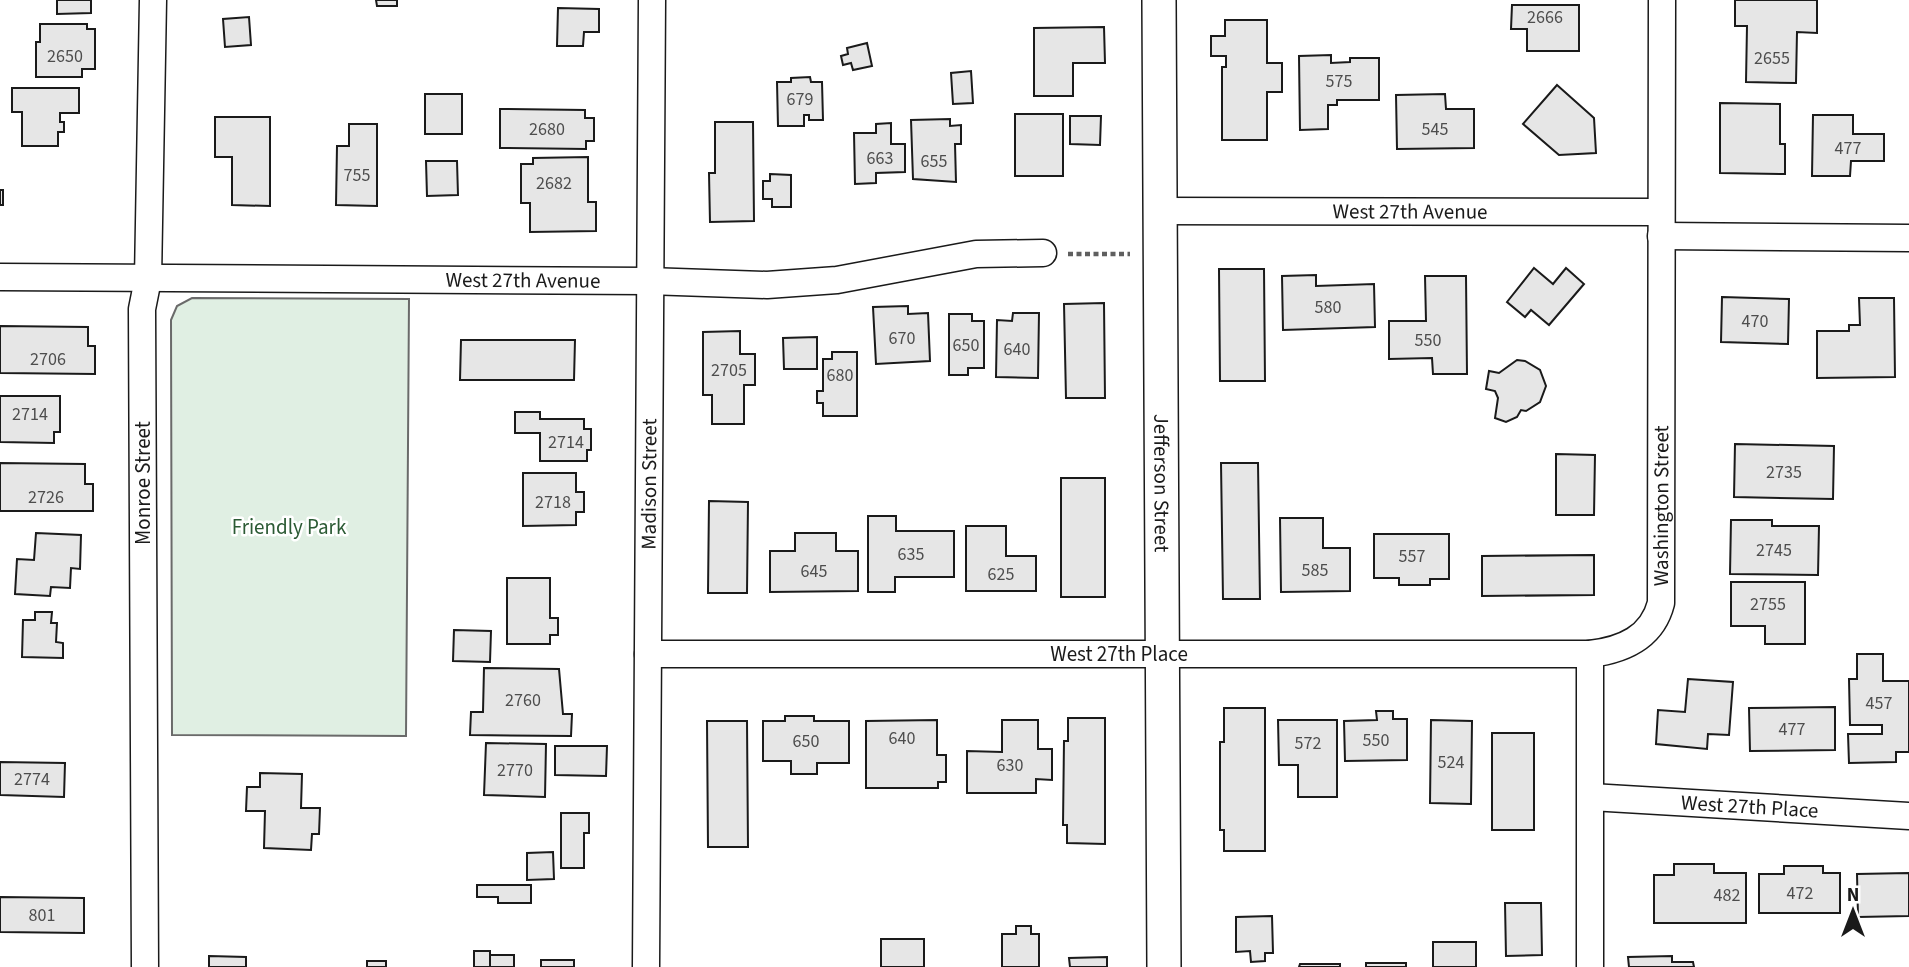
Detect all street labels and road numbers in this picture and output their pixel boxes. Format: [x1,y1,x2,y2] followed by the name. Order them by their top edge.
[1332,196,1488,227] street label: West 27th Avenue
[445,265,601,296] street label: West 27th Avenue
[1146,414,1177,552] street label: Jefferson Street
[634,418,664,550] street label: Madison Street
[128,421,158,545] street label: Monroe Street
[1646,425,1676,586] street label: Washington Street
[1050,639,1188,669] street label: West 27th Place
[1680,787,1819,826] street label: West 27th Place

